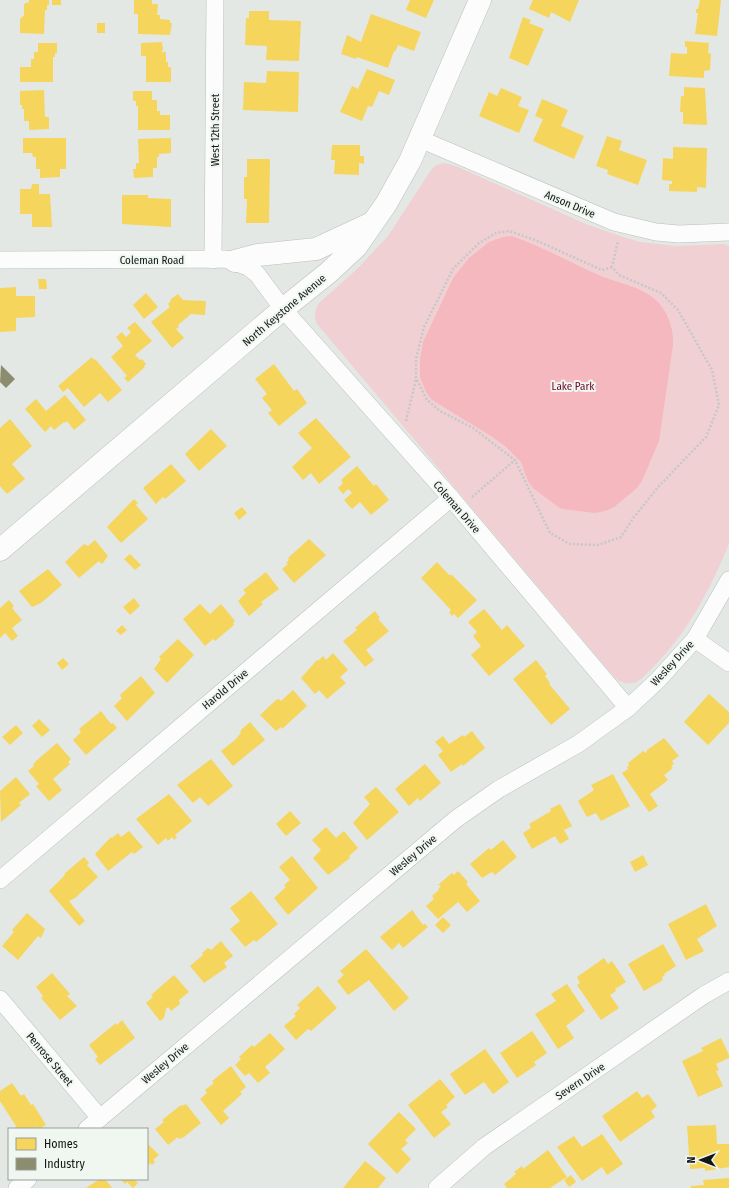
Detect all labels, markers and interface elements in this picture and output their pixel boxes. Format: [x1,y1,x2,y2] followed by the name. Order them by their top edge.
[209,93,222,166] street label: West 12th Street
[543,188,597,221] street label: Anson Drive
[120,254,184,267] street label: Coleman Road
[240,272,329,349] street label: North Keystone Avenue
[552,380,595,393] park label: Lake Park
[430,479,483,536] street label: Coleman Drive
[648,638,697,689] street label: Wesley Drive
[200,666,251,712] street label: Harold Drive
[387,832,439,879] street label: Wesley Drive
[24,1030,76,1089] street label: Penrose Street
[139,1040,191,1087] street label: Wesley Drive
[553,1060,607,1103] street label: Severn Drive
[8,1128,148,1180] legend
[44,1137,78,1151] text: Homes
[681,1140,721,1180] north arrow
[44,1157,85,1171] text: Industry
[685,1157,698,1163] text: N

